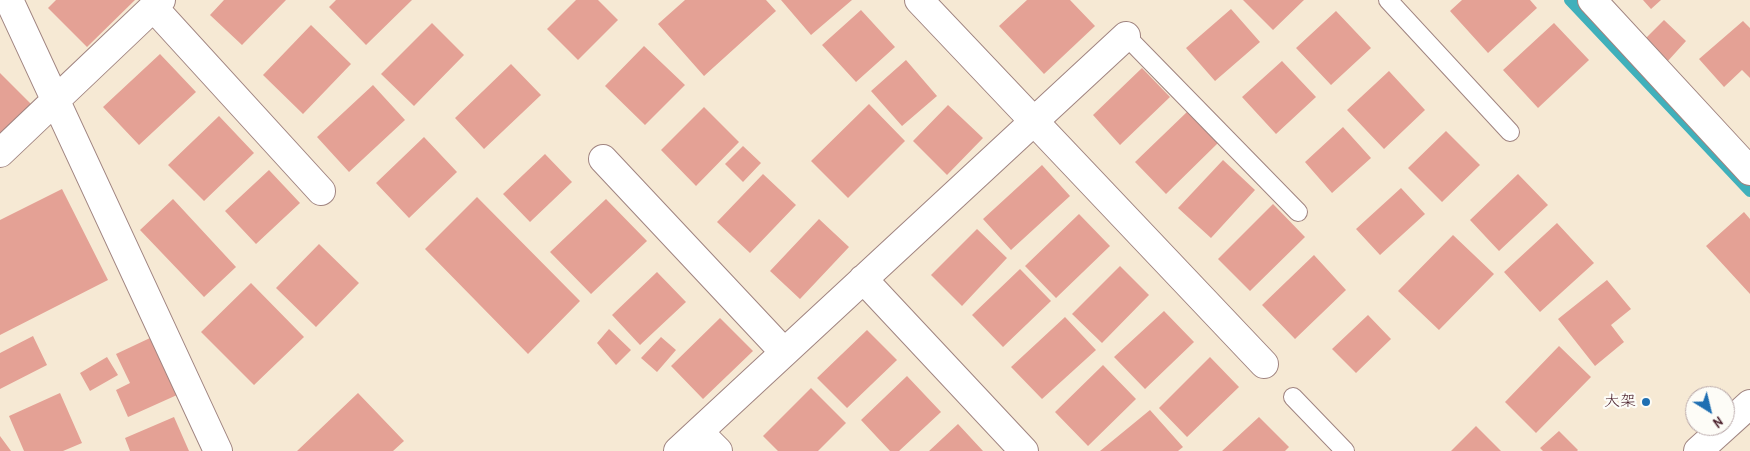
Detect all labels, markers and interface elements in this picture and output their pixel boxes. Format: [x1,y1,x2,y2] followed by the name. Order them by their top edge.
[1685,386,1735,436] north arrow
[1604,392,1636,412] place label: 大架
[1640,396,1652,408] marker: 大架
[1710,413,1727,433] text: N

